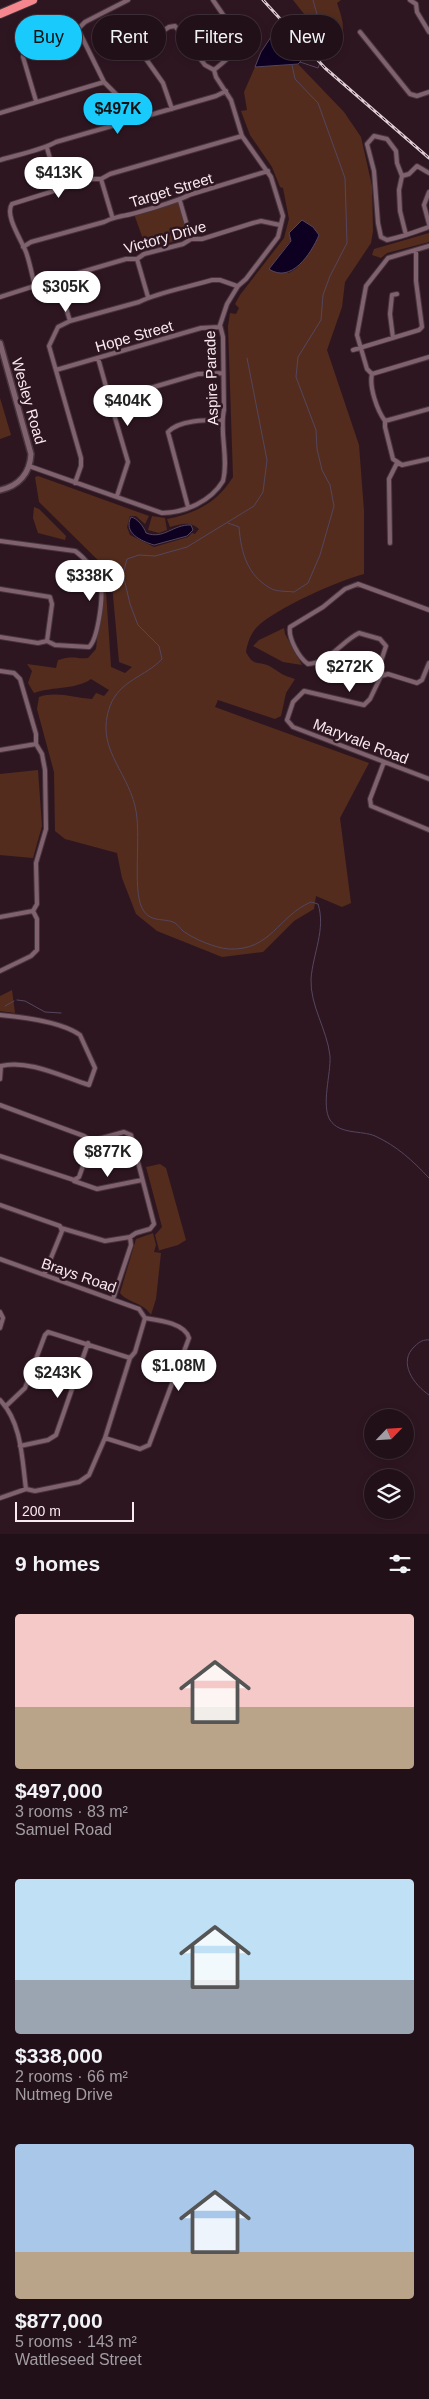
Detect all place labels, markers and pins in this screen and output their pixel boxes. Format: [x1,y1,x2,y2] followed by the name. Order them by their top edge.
[83,92,153,135] pin: $497K
[24,156,94,199] pin: $413K
[31,270,101,313] pin: $305K
[93,384,163,427] pin: $404K
[55,560,125,602] pin: $338K
[315,650,385,693] pin: $272K
[73,1136,143,1178] pin: $877K
[138,1350,220,1392] pin: $1.08M
[23,1356,93,1399] pin: $243K

